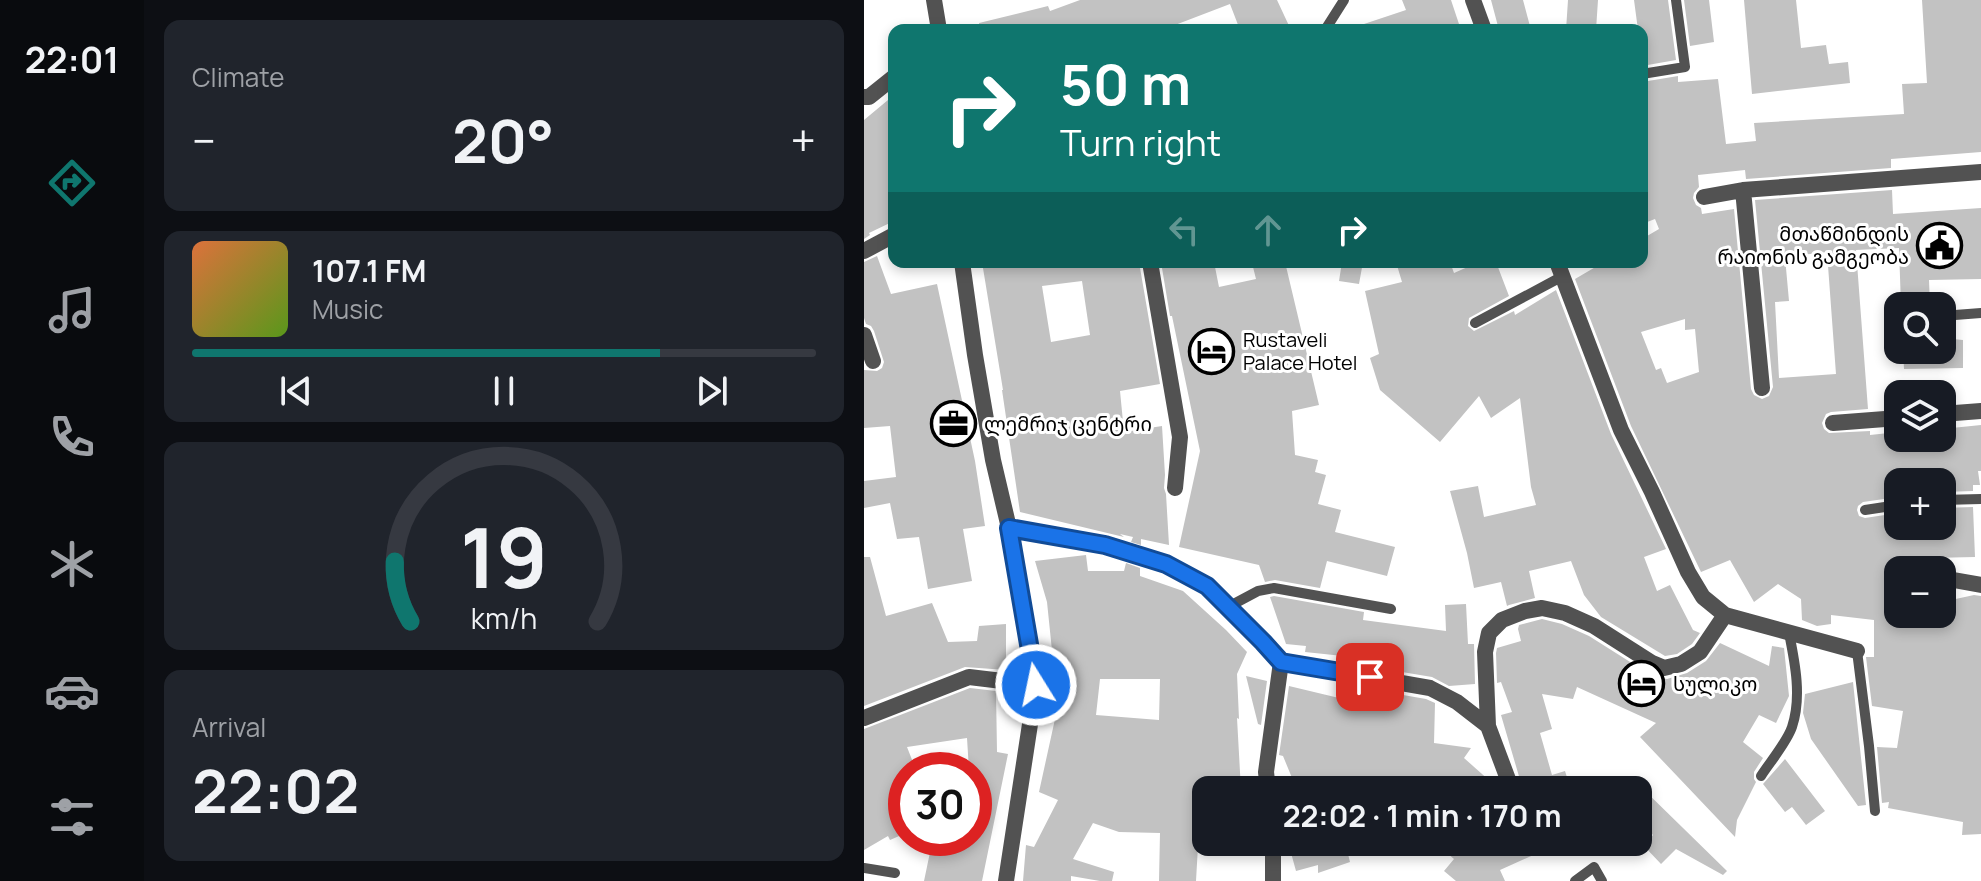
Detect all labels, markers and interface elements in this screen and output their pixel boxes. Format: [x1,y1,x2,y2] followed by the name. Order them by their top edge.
[25,35,119,84] text: 22:01
[1060,45,1191,122] text: 50 m
[928,56,1032,160] icon: right
[192,59,284,95] text: Climate
[452,99,554,181] text: 20°
[192,110,216,170] text: −
[791,110,816,170] text: +
[1060,118,1221,167] text: Turn right
[44,155,100,211] icon: directions
[1162,208,1206,252] icon: left
[1246,208,1290,252] icon: ahead
[1330,208,1374,252] icon: right
[1717,220,1909,270] place label: მთაწმინდის რაიონის გამგეობა
[1916,222,1964,270] public building icon: მთაწმინდის რაიონის გამგეობა
[312,250,426,291] text: 107.1 FM
[44,282,100,338] icon: music
[312,291,383,327] text: Music
[1884,292,1956,628] map controls
[1884,292,1956,364] button: search
[1243,326,1357,376] place label: Rustaveli Palace Hotel
[1188,328,1236,376] hotel icon: Rustaveli Palace Hotel
[274,369,318,413] icon: previous
[482,369,526,413] icon: pause
[690,369,734,413] icon: next
[1884,380,1956,452] button: layers
[929,400,977,448] office icon: ლემრიჯ ცენტრი
[44,409,100,465] icon: phone
[984,410,1152,437] place label: ლემრიჯ ცენტრი
[1884,468,1956,540] button: +
[460,499,548,613] text: 19
[44,536,100,592] icon: climate
[1884,556,1956,628] button: −
[471,599,537,638] text: km/h
[994,643,1078,727] position arrow
[1336,643,1404,711] pin
[1348,655,1392,699] icon: arrive
[1618,660,1666,708] hotel icon: სულიკო
[44,663,100,719] icon: car
[1673,670,1757,697] place label: სულიკო
[192,709,266,745] text: Arrival
[192,749,359,831] text: 22:02
[888,752,992,856] speed limit sign: 30
[44,789,100,845] icon: filters
[1283,795,1561,836] text: 22:02 · 1 min · 170 m

